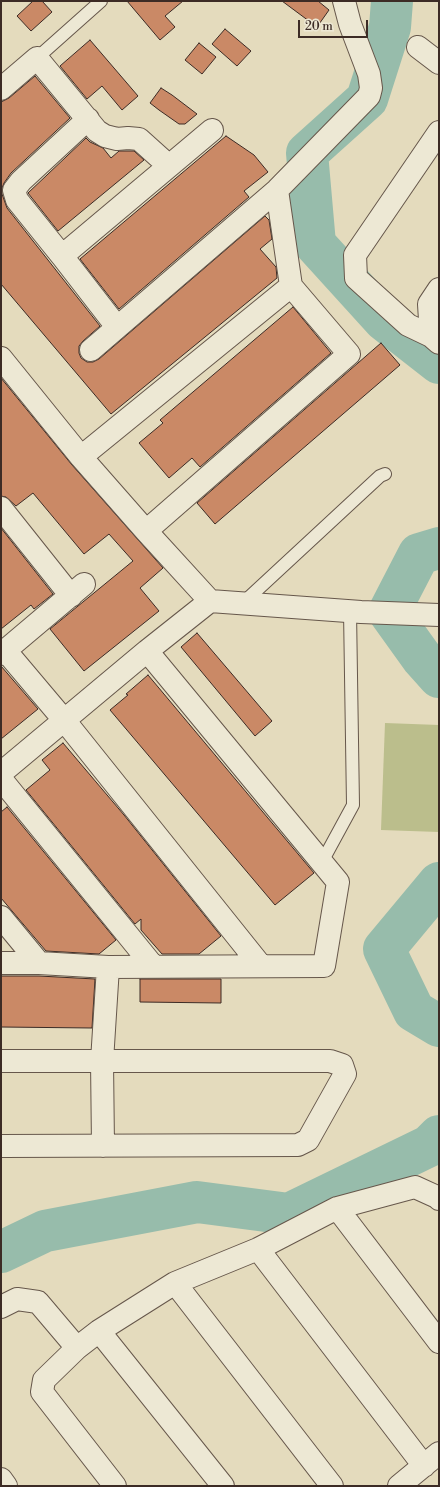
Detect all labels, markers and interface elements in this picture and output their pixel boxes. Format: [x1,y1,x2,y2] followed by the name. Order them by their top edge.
[300,12,370,38] scale bar
[305,19,333,34] text: 20 m

